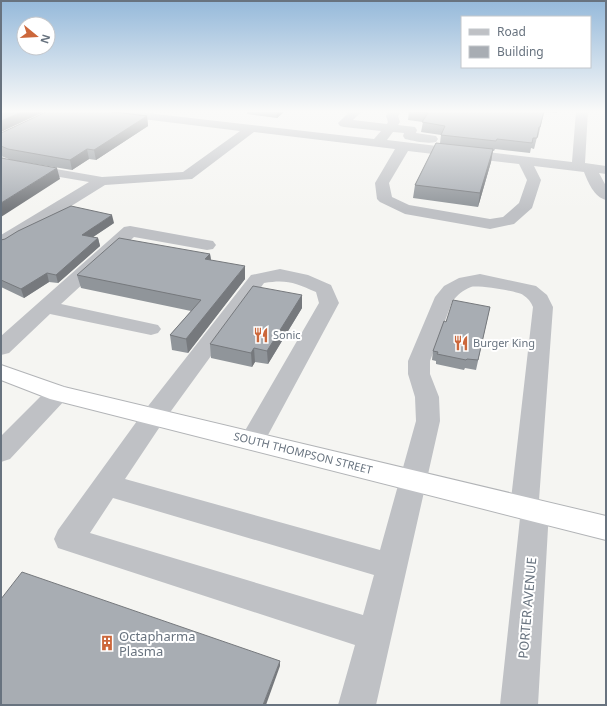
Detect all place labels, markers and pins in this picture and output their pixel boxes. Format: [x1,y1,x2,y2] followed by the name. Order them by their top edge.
[252,326,270,344] restaurant icon: Sonic
[273,327,301,342] place label: Sonic
[452,334,470,352] restaurant icon: Burger King
[473,335,535,350] place label: Burger King
[119,627,196,660] place label: Octapharma Plasma
[98,634,116,652] building icon: Octapharma Plasma

